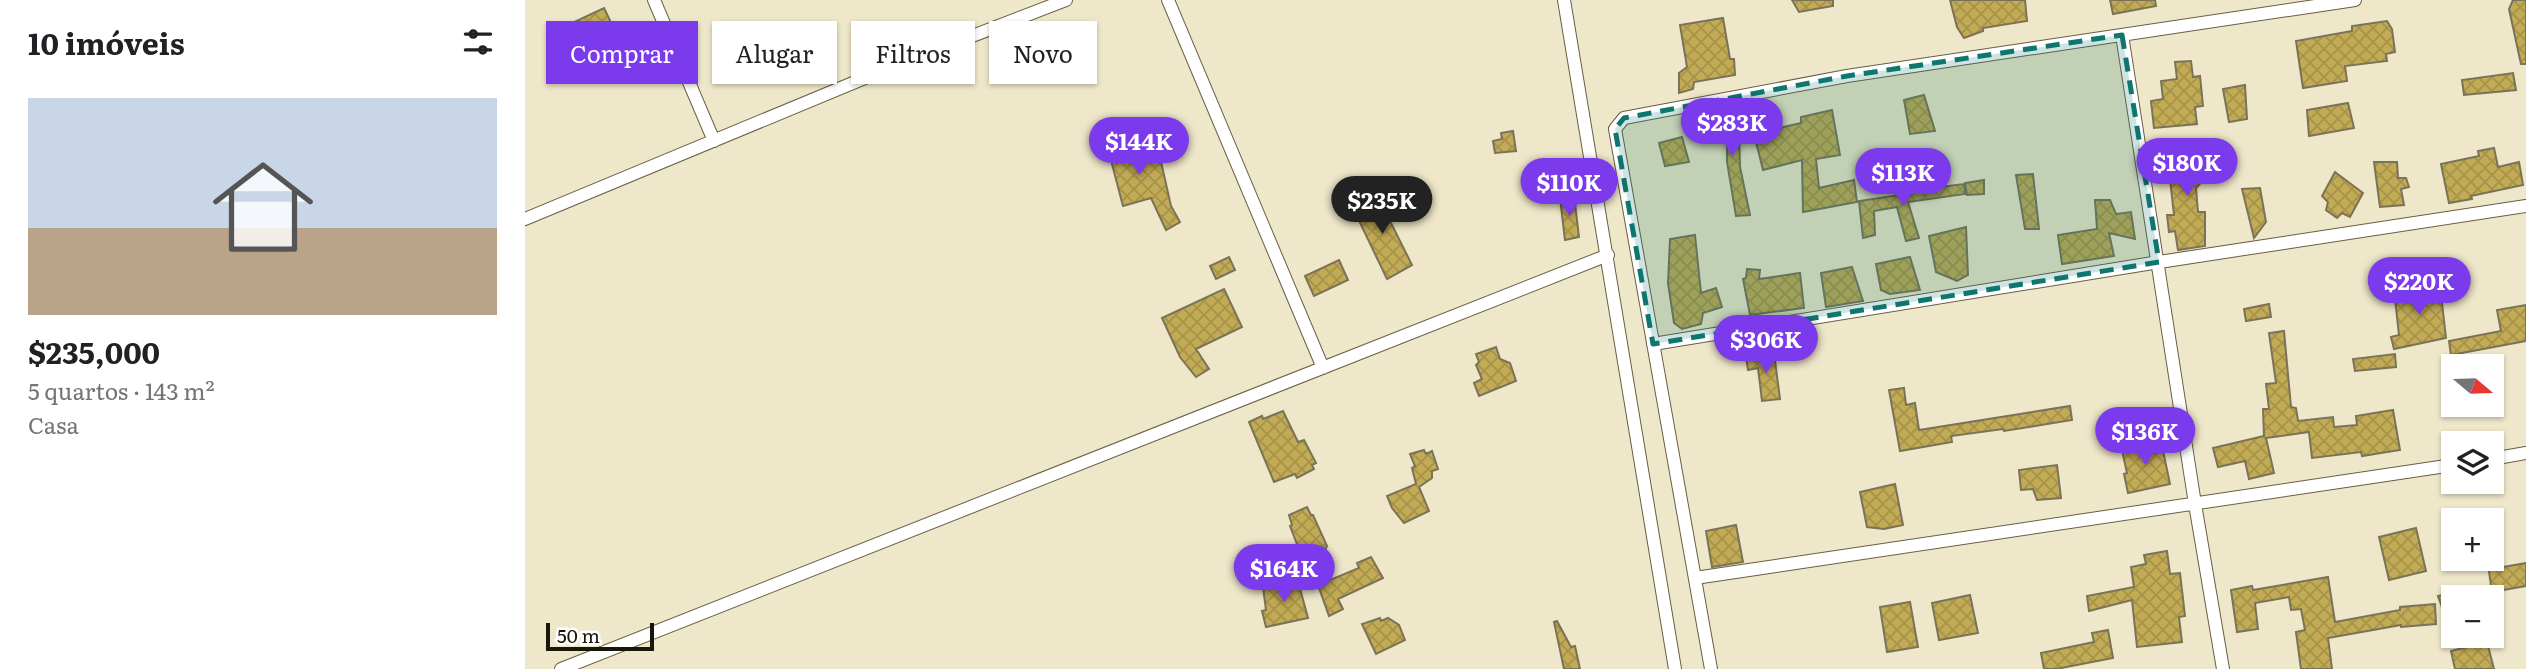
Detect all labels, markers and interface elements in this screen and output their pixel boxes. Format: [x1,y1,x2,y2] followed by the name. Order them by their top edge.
[28,20,185,64] text: 10 imóveis
[546,21,698,84] chip: Comprar
[712,21,837,84] chip: Alugar
[851,21,975,84] chip: Filtros
[989,21,1097,84] chip: Novo
[459,23,497,61] icon: filters
[1683,99,1781,158] pin: $283K
[1697,104,1767,138] text: $283K
[1090,118,1188,177] pin: $144K
[1105,123,1173,157] text: $144K
[2138,138,2236,198] pin: $180K
[200,144,326,270] icon: home
[2153,144,2221,178] text: $180K
[1854,148,1952,208] pin: $113K
[1871,154,1935,188] text: $113K
[1520,158,1618,218] pin: $110K
[1537,164,1601,198] text: $110K
[1333,176,1431,236] pin: $235K
[1347,182,1417,216] text: $235K
[2370,258,2468,317] pin: $220K
[2384,263,2454,297] text: $220K
[1717,316,1815,375] pin: $306K
[1730,321,1802,355] text: $306K
[28,329,160,373] text: $235,000
[2441,354,2504,416] north arrow
[2441,354,2504,648] map controls
[28,373,215,407] text: 5 quartos · 143 m²
[28,407,79,441] text: Casa
[2096,407,2194,467] pin: $136K
[2111,413,2179,447] text: $136K
[2441,431,2504,494] button: layers
[2441,508,2504,571] button: +
[1235,544,1333,604] pin: $164K
[1250,550,1318,584] text: $164K
[2441,585,2504,648] button: −
[546,620,655,652] scale bar
[557,621,600,649] text: 50 m

